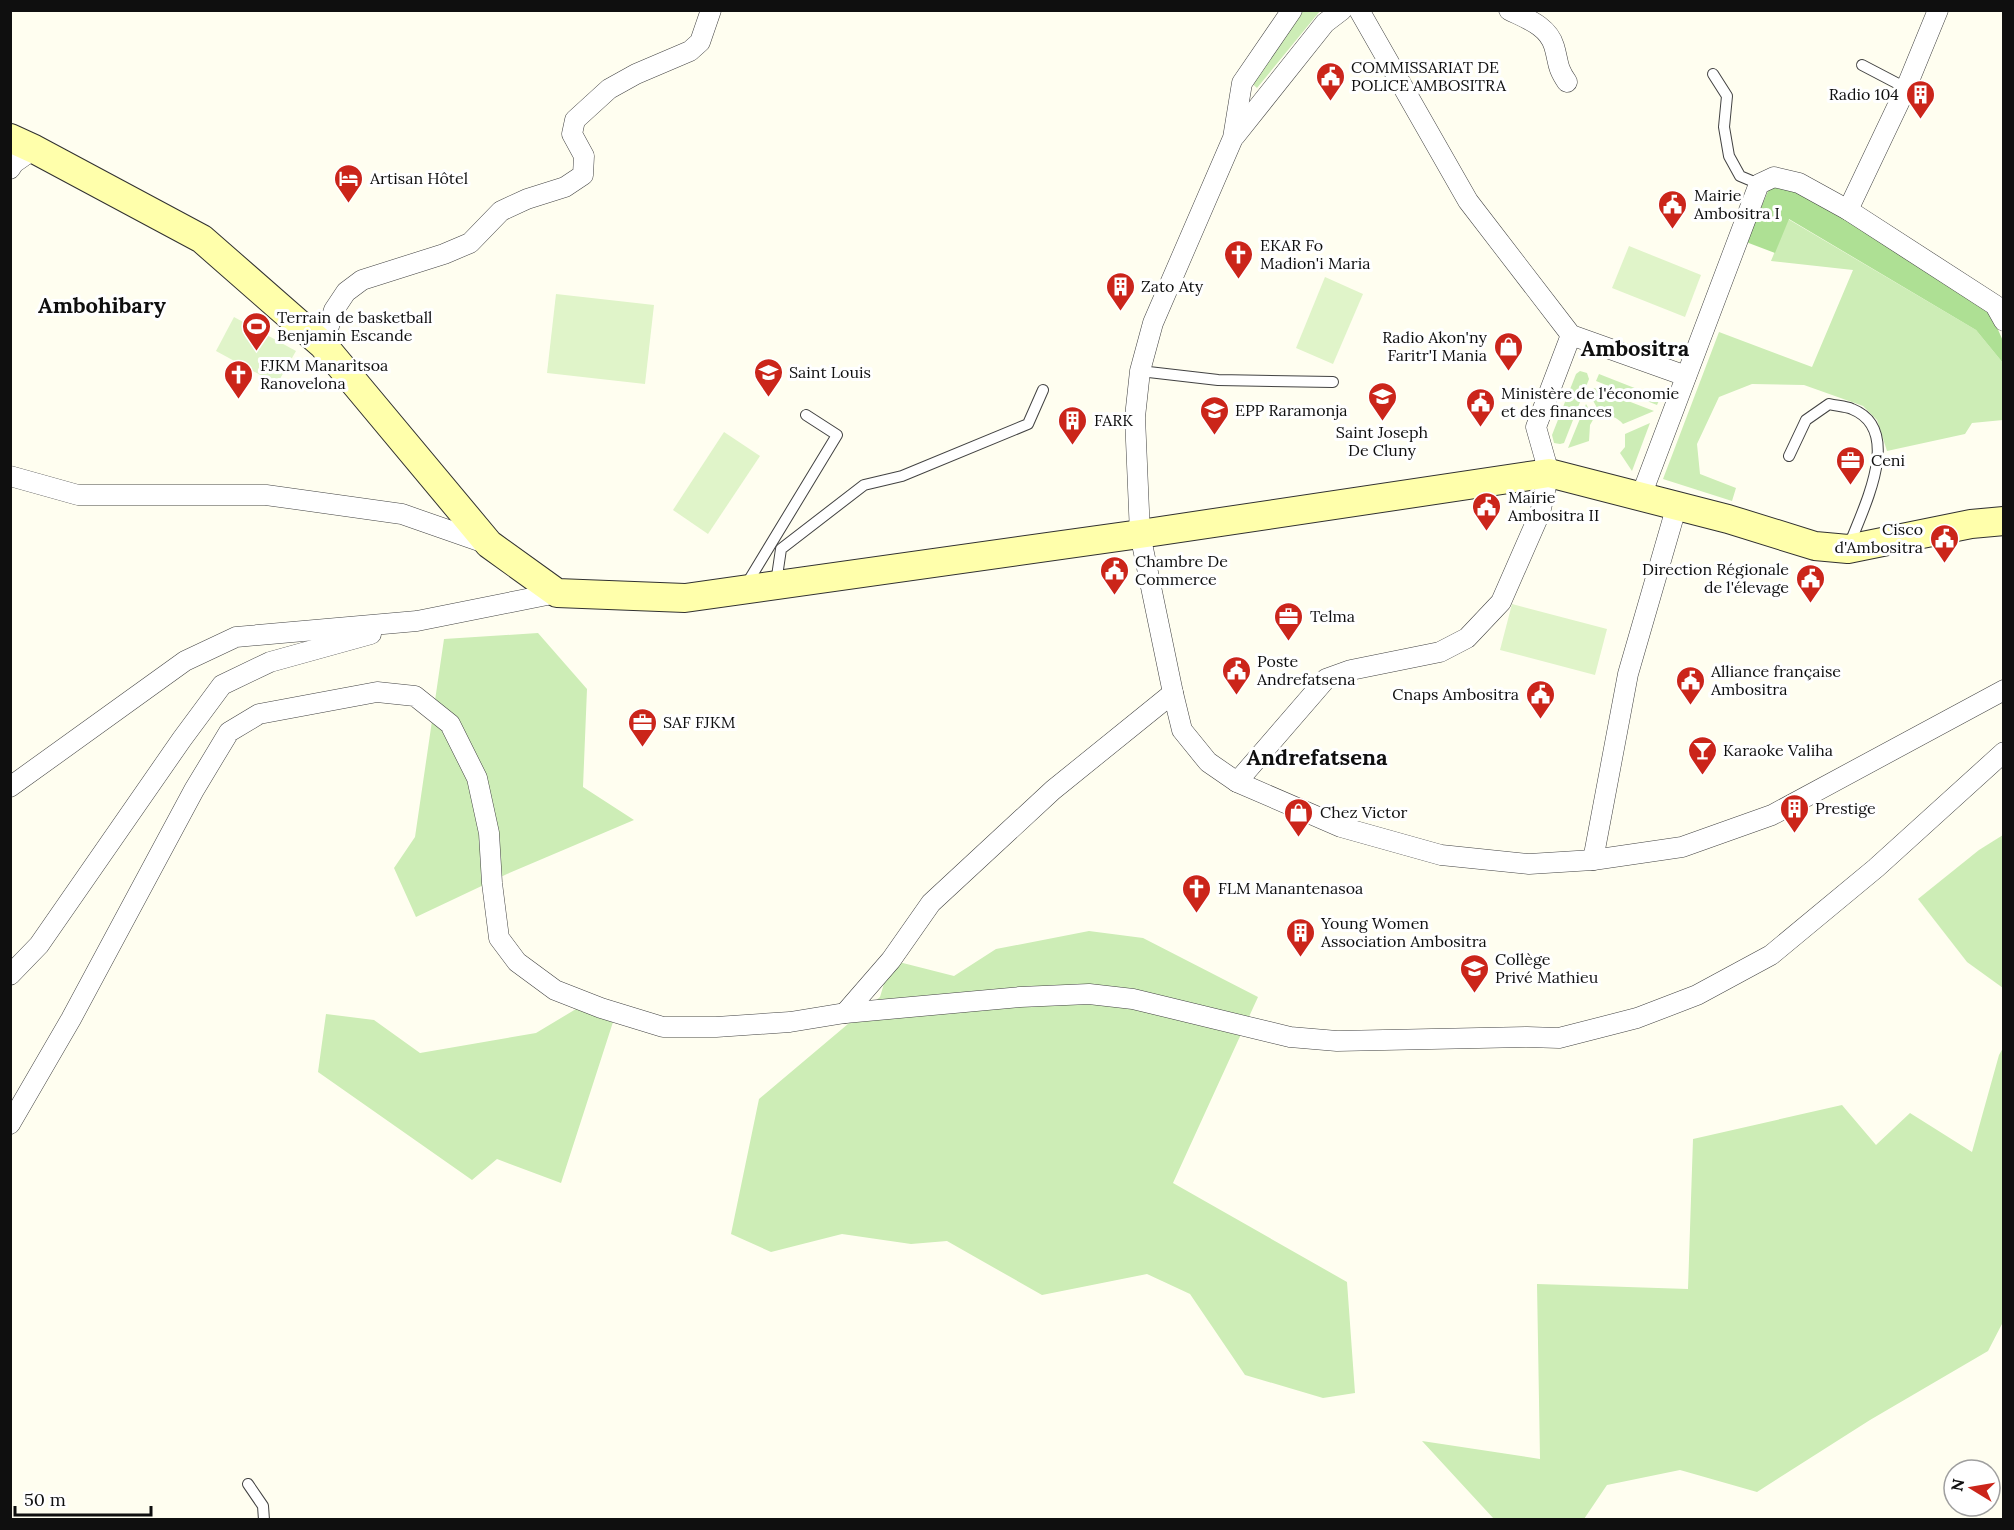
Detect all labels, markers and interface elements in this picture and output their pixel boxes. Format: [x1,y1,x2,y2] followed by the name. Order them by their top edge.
[1351,57,1507,95] place label: COMMISSARIAT DE POLICE AMBOSITRA
[1314,60,1346,102] public building icon: COMMISSARIAT DE POLICE AMBOSITRA
[1904,78,1936,120] building icon: Radio 104
[1829,84,1899,104] place label: Radio 104
[333,162,365,204] hotel icon: Artisan Hôtel
[369,168,468,188] place label: Artisan Hôtel
[1693,185,1780,223] place label: Mairie Ambositra I
[1657,188,1689,230] public building icon: Mairie Ambositra I
[1260,235,1371,273] place label: EKAR Fo Madion'i Maria
[1223,238,1255,280] church icon: EKAR Fo Madion'i Maria
[1104,270,1136,312] building icon: Zato Aty
[1141,276,1204,296] place label: Zato Aty
[38,291,167,319] district label: Ambohibary
[277,307,432,345] place label: Terrain de basketball Benjamin Escande
[240,310,272,352] sports icon: Terrain de basketball Benjamin Escande
[1382,327,1488,365] place label: Radio Akon'ny Faritr'I Mania
[1492,330,1524,372] shop icon: Radio Akon'ny Faritr'I Mania
[1581,334,1690,362] district label: Ambositra
[260,355,388,393] place label: FJKM Manaritsoa Ranovelona
[752,356,784,398] school or university icon: Saint Louis
[223,358,255,400] church icon: FJKM Manaritsoa Ranovelona
[789,362,871,382] place label: Saint Louis
[1366,380,1398,422] school or university icon: Saint Joseph De Cluny
[1501,383,1680,421] place label: Ministère de l'économie et des finances
[1464,386,1496,428] public building icon: Ministère de l'économie et des finances
[1198,394,1230,436] school or university icon: EPP Raramonja
[1235,400,1348,420] place label: EPP Raramonja
[1057,404,1089,446] building icon: FARK
[1094,410,1133,430] place label: FARK
[1336,422,1429,460] place label: Saint Joseph De Cluny
[1834,444,1866,486] office icon: Ceni
[1871,450,1905,470] place label: Ceni
[1507,487,1599,525] place label: Mairie Ambositra II
[1471,490,1503,532] public building icon: Mairie Ambositra II
[1834,519,1923,557] place label: Cisco d'Ambositra
[1928,522,1960,564] public building icon: Cisco d'Ambositra
[1135,551,1228,589] place label: Chambre De Commerce
[1098,554,1130,596] public building icon: Chambre De Commerce
[1642,559,1789,597] place label: Direction Régionale de l'élevage
[1794,562,1826,604] public building icon: Direction Régionale de l'élevage
[1273,600,1305,642] office icon: Telma
[1310,606,1355,626] place label: Telma
[1256,651,1356,689] place label: Poste Andrefatsena
[1220,654,1252,696] public building icon: Poste Andrefatsena
[1710,661,1841,699] place label: Alliance française Ambositra
[1674,664,1706,706] public building icon: Alliance française Ambositra
[1524,678,1556,720] public building icon: Cnaps Ambositra
[1392,684,1519,704] place label: Cnaps Ambositra
[626,706,658,748] office icon: SAF FJKM
[663,712,736,732] place label: SAF FJKM
[1686,734,1718,776] bar icon: Karaoke Valiha
[1723,740,1833,760] place label: Karaoke Valiha
[1246,743,1388,771] district label: Andrefatsena
[1778,792,1810,834] building icon: Prestige
[1283,796,1315,838] shop icon: Chez Victor
[1815,798,1876,818] place label: Prestige
[1320,802,1408,822] place label: Chez Victor
[1181,872,1213,914] church icon: FLM Manantenasoa
[1218,878,1363,898] place label: FLM Manantenasoa
[1320,913,1487,951] place label: Young Women Association Ambositra
[1284,916,1316,958] building icon: Young Women Association Ambositra
[1495,949,1599,987] place label: Collège Privé Mathieu
[1458,952,1490,994] school or university icon: Collège Privé Mathieu
[1942,1458,2002,1518] north arrow
[1946,1477,1968,1493] text: N
[15,1479,152,1517] scale bar
[24,1488,66,1511] text: 50 m

